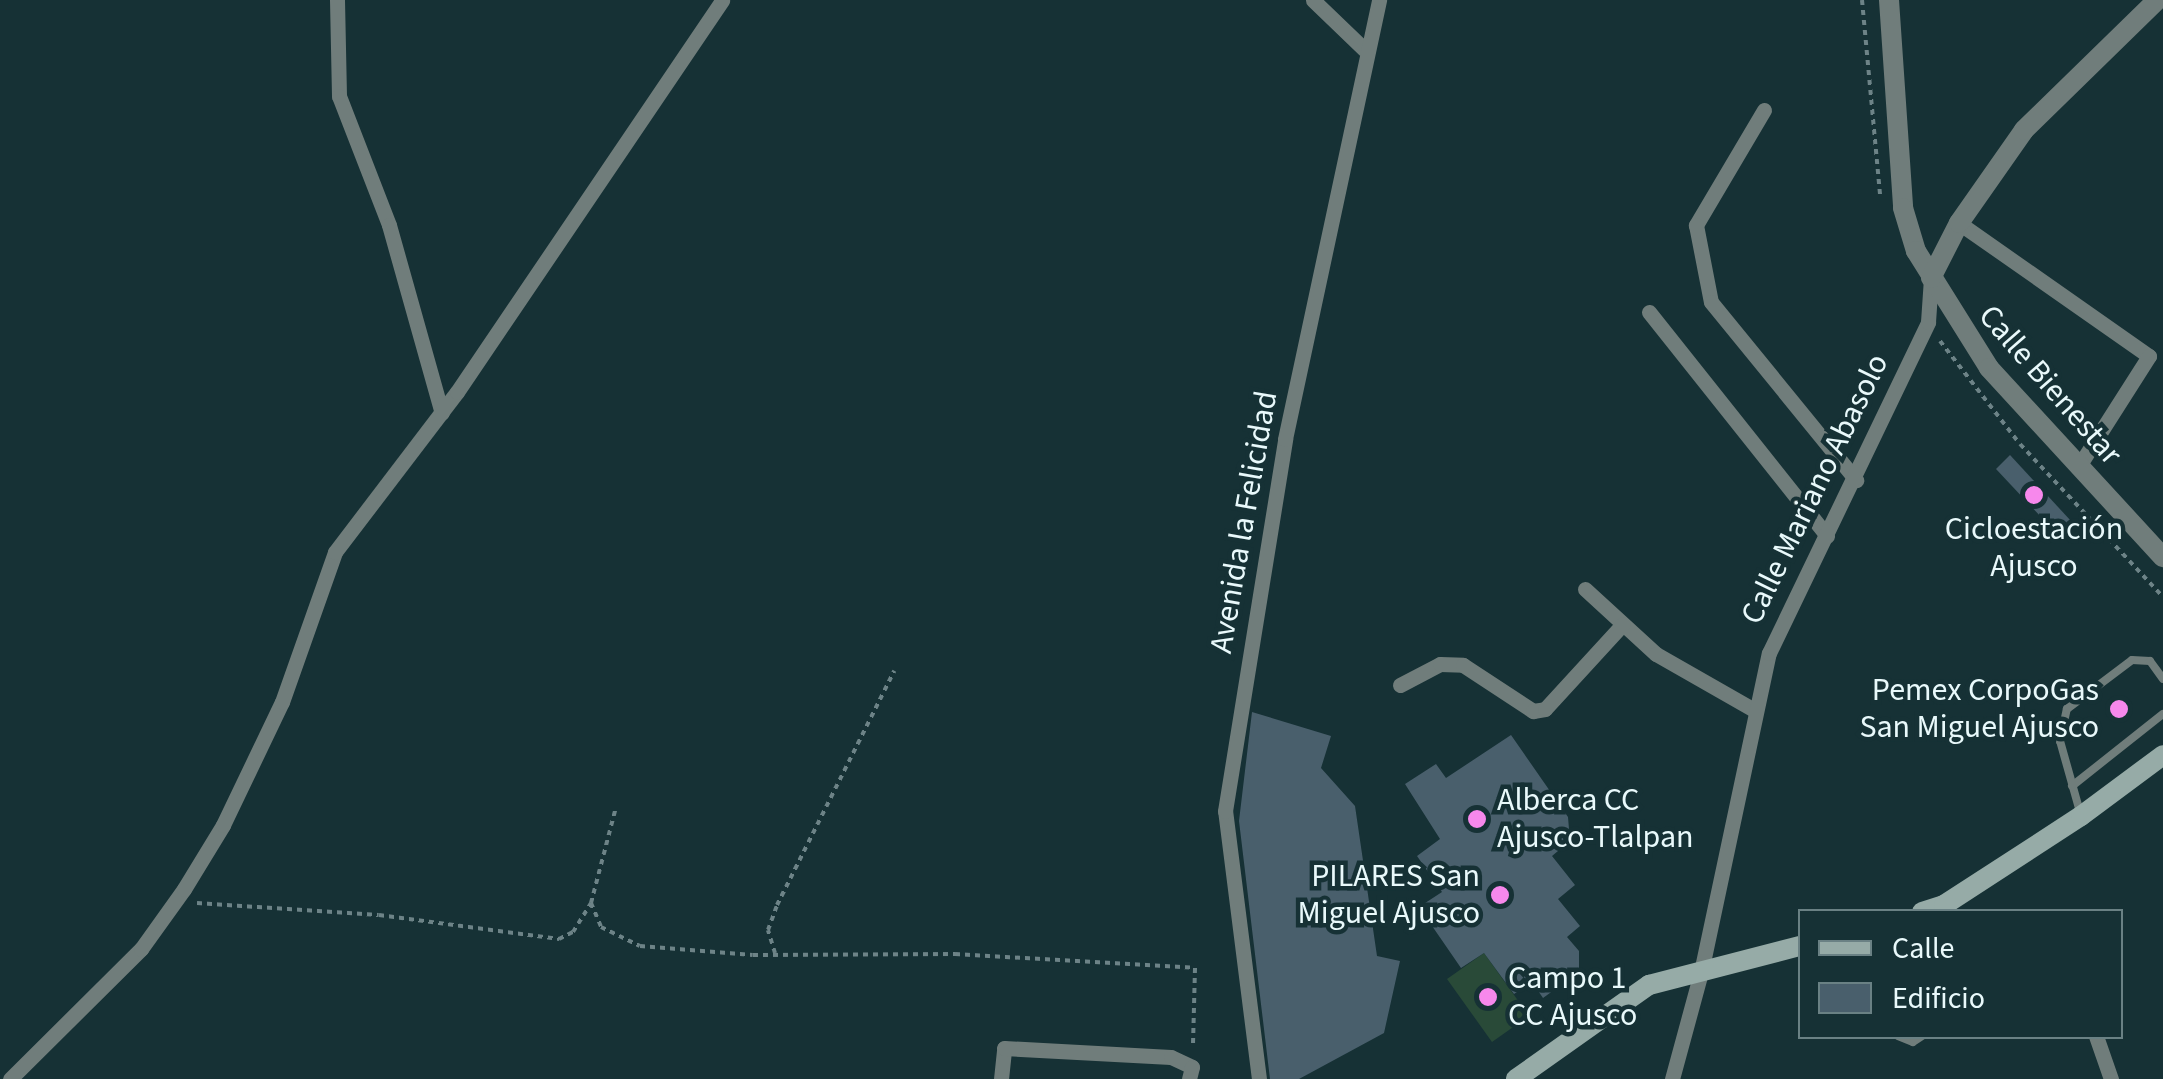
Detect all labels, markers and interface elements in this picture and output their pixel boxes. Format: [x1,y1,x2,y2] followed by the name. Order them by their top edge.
[1970,297,2130,473] street label: Calle Bienestar
[1733,348,1897,630] street label: Calle Mariano Abasolo
[1202,388,1286,656] street label: Avenida la Felicidad
[2023,484,2045,506] marker: Cicloestación Ajusco
[1945,511,2123,586] place label: Cicloestación Ajusco
[1859,672,2099,747] place label: Pemex CorpoGas San Miguel Ajusco
[2108,698,2130,720] marker: Pemex CorpoGas San Miguel Ajusco
[1497,782,1694,857] place label: Alberca CC Ajusco-Tlalpan
[1466,808,1488,830] marker: Alberca CC Ajusco-Tlalpan
[1298,858,1480,933] place label: PILARES San Miguel Ajusco
[1489,884,1511,906] marker: PILARES San Miguel Ajusco
[1798,909,2123,1039] legend
[1892,927,1954,970] text: Calle
[1508,960,1637,1035] place label: Campo 1 CC Ajusco
[1892,977,1985,1020] text: Edificio
[1477,986,1499,1008] marker: Campo 1 CC Ajusco

